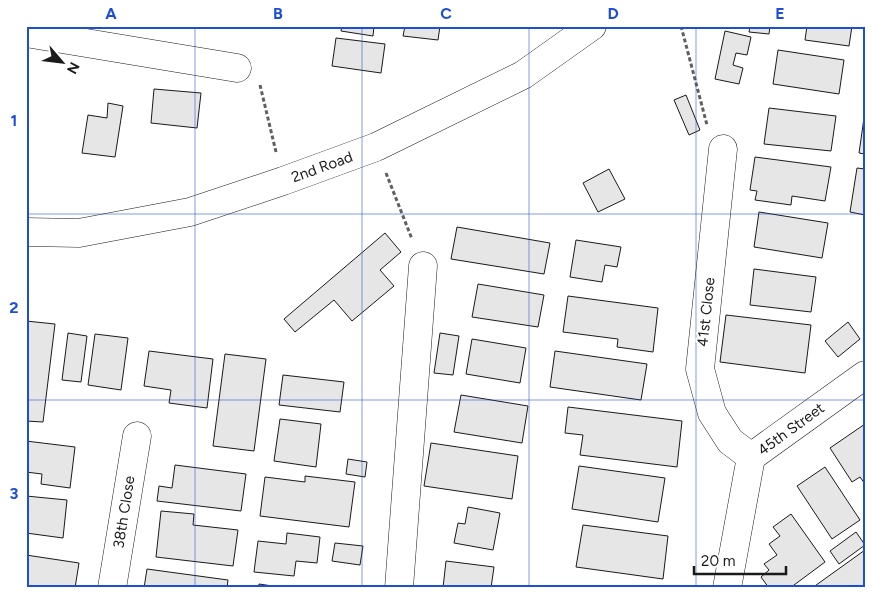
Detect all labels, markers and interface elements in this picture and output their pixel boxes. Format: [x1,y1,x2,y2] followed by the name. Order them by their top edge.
[105,4,117,23] text: A
[273,4,283,23] text: B
[440,4,452,23] text: C
[607,4,619,23] text: D
[775,4,785,23] text: E
[38,38,88,88] north arrow
[63,59,83,77] text: N
[11,111,17,130] text: 1
[289,148,355,186] street label: 2nd Road
[693,276,719,348] street label: 41st Close
[9,298,19,317] text: 2
[754,399,828,459] street label: 45th Street
[109,474,139,550] street label: 38th Close
[10,484,19,503] text: 3
[694,544,786,576] scale bar
[701,552,735,570] text: 20 m

